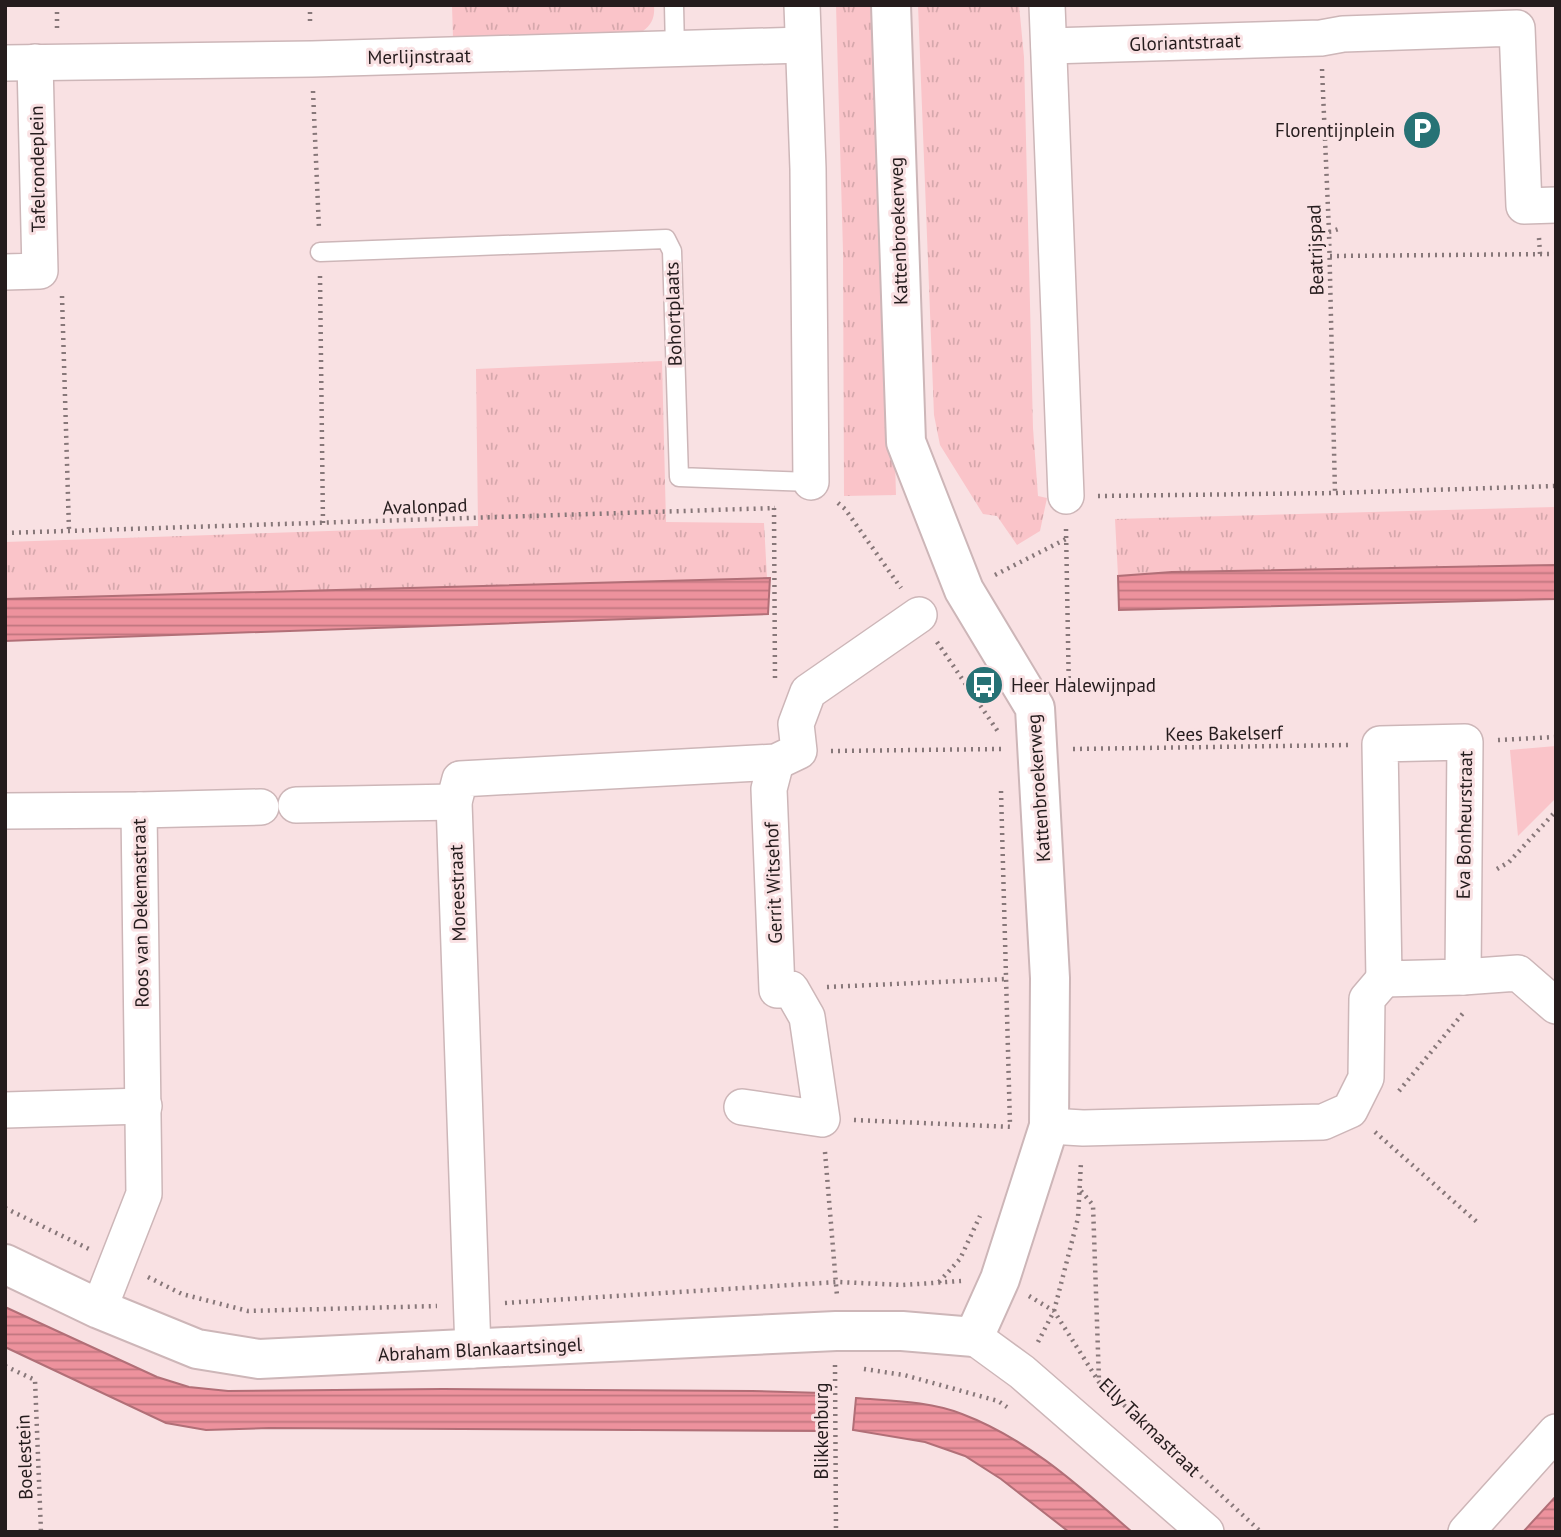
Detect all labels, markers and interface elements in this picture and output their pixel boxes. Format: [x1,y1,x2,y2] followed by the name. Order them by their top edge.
[1129,28,1242,56] street label: Gloriantstraat
[367,43,471,69] street label: Merlijnstraat
[24,105,50,233] street label: Tafelrondeplein
[1401,109,1443,151] parking icon: Florentijnplein
[1275,118,1395,142] place label: Florentijnplein
[883,157,913,305] street label: Kattenbroekerweg
[1301,204,1329,296] street label: Beatrijspad
[659,261,687,367] street label: Bohortplaats
[382,493,468,519] street label: Avalonpad
[963,664,1005,706] bus stop icon: Heer Halewijnpad
[1011,673,1156,697] place label: Heer Halewijnpad
[1021,713,1055,863] street label: Kattenbroekerweg
[1165,720,1284,746] street label: Kees Bakelserf
[1451,750,1477,899] street label: Eva Bonheurstraat
[126,818,154,1008] street label: Roos van Dekemastraat
[759,821,787,944] street label: Gerrit Witsehof
[443,844,471,942] street label: Moreestraat
[377,1332,583,1366] street label: Abraham Blankaartsingel
[1094,1372,1206,1482] street label: Elly Takmastraat
[809,1383,833,1479] street label: Blikkenburg
[11,1414,37,1500] street label: Boelestein

